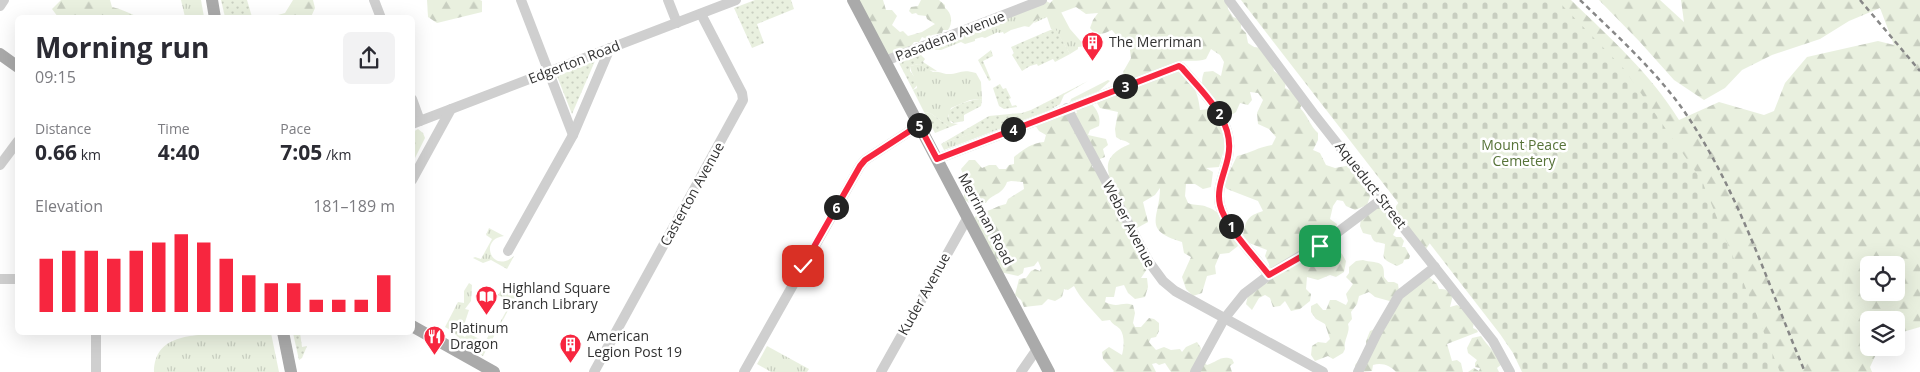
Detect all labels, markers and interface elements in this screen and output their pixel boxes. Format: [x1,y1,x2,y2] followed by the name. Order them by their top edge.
[892,6,1007,65] street label: Pasadena Avenue
[35,28,209,66] text: Morning run
[1081,30,1105,61] building icon: The Merriman
[343,32,395,84] button: share
[1109,32,1202,51] place label: The Merriman
[525,35,622,88] street label: Edgerton Road
[35,66,76,88] text: 09:15
[1112,74,1138,98] pin: 3
[1121,77,1130,96] text: 3
[1206,100,1232,126] pin: 2
[1215,104,1224,123] text: 2
[906,112,932,138] pin: 5
[915,116,924,135] text: 5
[1000,116,1026,142] pin: 4
[35,119,91,138] text: Distance
[158,119,190,138] text: Time
[280,119,311,138] text: Pace
[1009,120,1018,139] text: 4
[1481,135,1567,170] park label: Mount Peace Cemetery
[1331,137,1411,232] street label: Aqueduct Street
[35,138,77,166] text: 0.66
[158,138,200,166] text: 4:40
[280,138,322,166] text: 7:05
[655,138,728,249] street label: Casterton Avenue
[77,145,101,164] text: km
[322,145,351,164] text: /km
[954,169,1019,268] street label: Merriman Road
[1099,177,1160,270] street label: Weber Avenue
[824,194,848,220] pin: 6
[35,195,103,217] text: Elevation
[313,195,395,217] text: 181–189 m
[832,198,841,217] text: 6
[1218,214,1244,238] pin: 1
[1227,217,1236,236] text: 1
[1299,225,1341,267] pin
[1306,232,1334,260] icon: arrive
[782,245,824,287] pin
[893,249,954,338] street label: Kuder Avenue
[789,252,817,280] icon: check
[1860,256,1905,356] map controls
[1860,256,1905,301] button: locate
[502,278,610,313] place label: Highland Square Branch Library
[474,284,498,315] library icon: Highland Square Branch Library
[1860,311,1905,356] button: layers
[450,318,508,353] place label: Platinum Dragon
[422,324,446,355] restaurant icon: Platinum Dragon
[587,326,682,361] place label: American Legion Post 19
[559,332,583,363] building icon: American Legion Post 19

